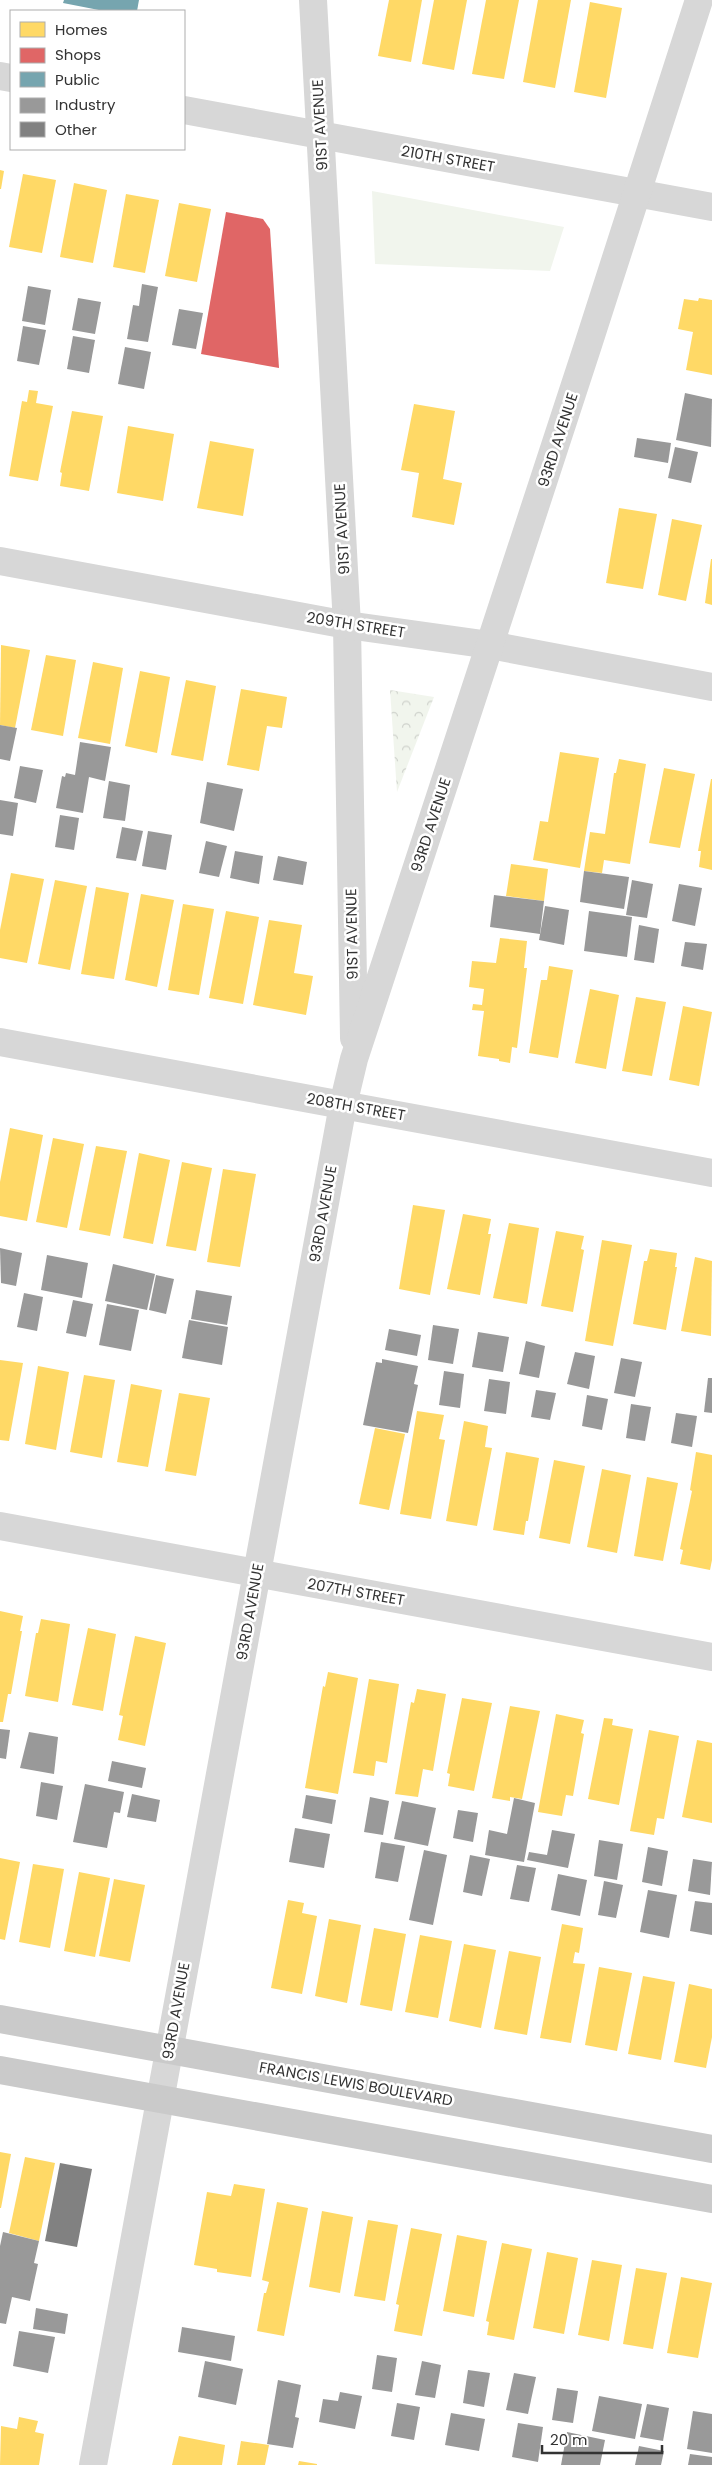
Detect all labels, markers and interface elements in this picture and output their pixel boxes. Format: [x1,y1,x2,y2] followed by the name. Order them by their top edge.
[10,10,185,150] legend
[55,19,108,40] text: Homes
[55,44,101,65] text: Shops
[55,69,100,90] text: Public
[307,79,332,171] street label: 91ST AVENUE
[55,94,116,115] text: Industry
[55,119,97,140] text: Other
[400,140,497,177] street label: 210TH STREET
[532,390,583,490] street label: 93RD AVENUE
[329,483,354,575] street label: 91ST AVENUE
[305,606,407,643] street label: 209TH STREET
[405,775,456,875] street label: 93RD AVENUE
[340,888,363,980] street label: 91ST AVENUE
[305,1088,407,1125] street label: 208TH STREET
[304,1164,341,1264] street label: 93RD AVENUE
[231,1562,268,1662] street label: 93RD AVENUE
[306,1573,406,1610] street label: 207TH STREET
[157,1961,194,2061] street label: 93RD AVENUE
[258,2056,454,2111] street label: FRANCIS LEWIS BOULEVARD
[542,2422,662,2454] scale bar
[550,2429,588,2450] text: 20 m

